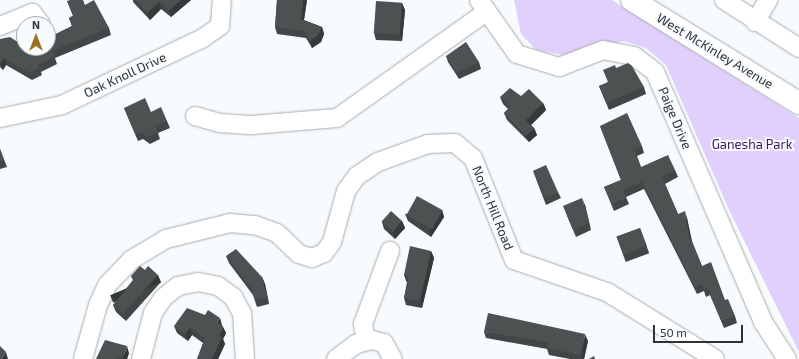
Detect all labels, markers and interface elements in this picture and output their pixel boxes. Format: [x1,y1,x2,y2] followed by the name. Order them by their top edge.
[654,10,776,92] street label: West McKinley Avenue
[16,16,56,56] north arrow
[32,18,40,31] text: N
[81,49,169,101] street label: Oak Knoll Drive
[655,85,695,151] street label: Paige Drive
[712,136,792,152] park label: Ganesha Park
[469,164,517,252] street label: North Hill Road
[655,317,745,343] scale bar
[660,325,687,339] text: 50 m

